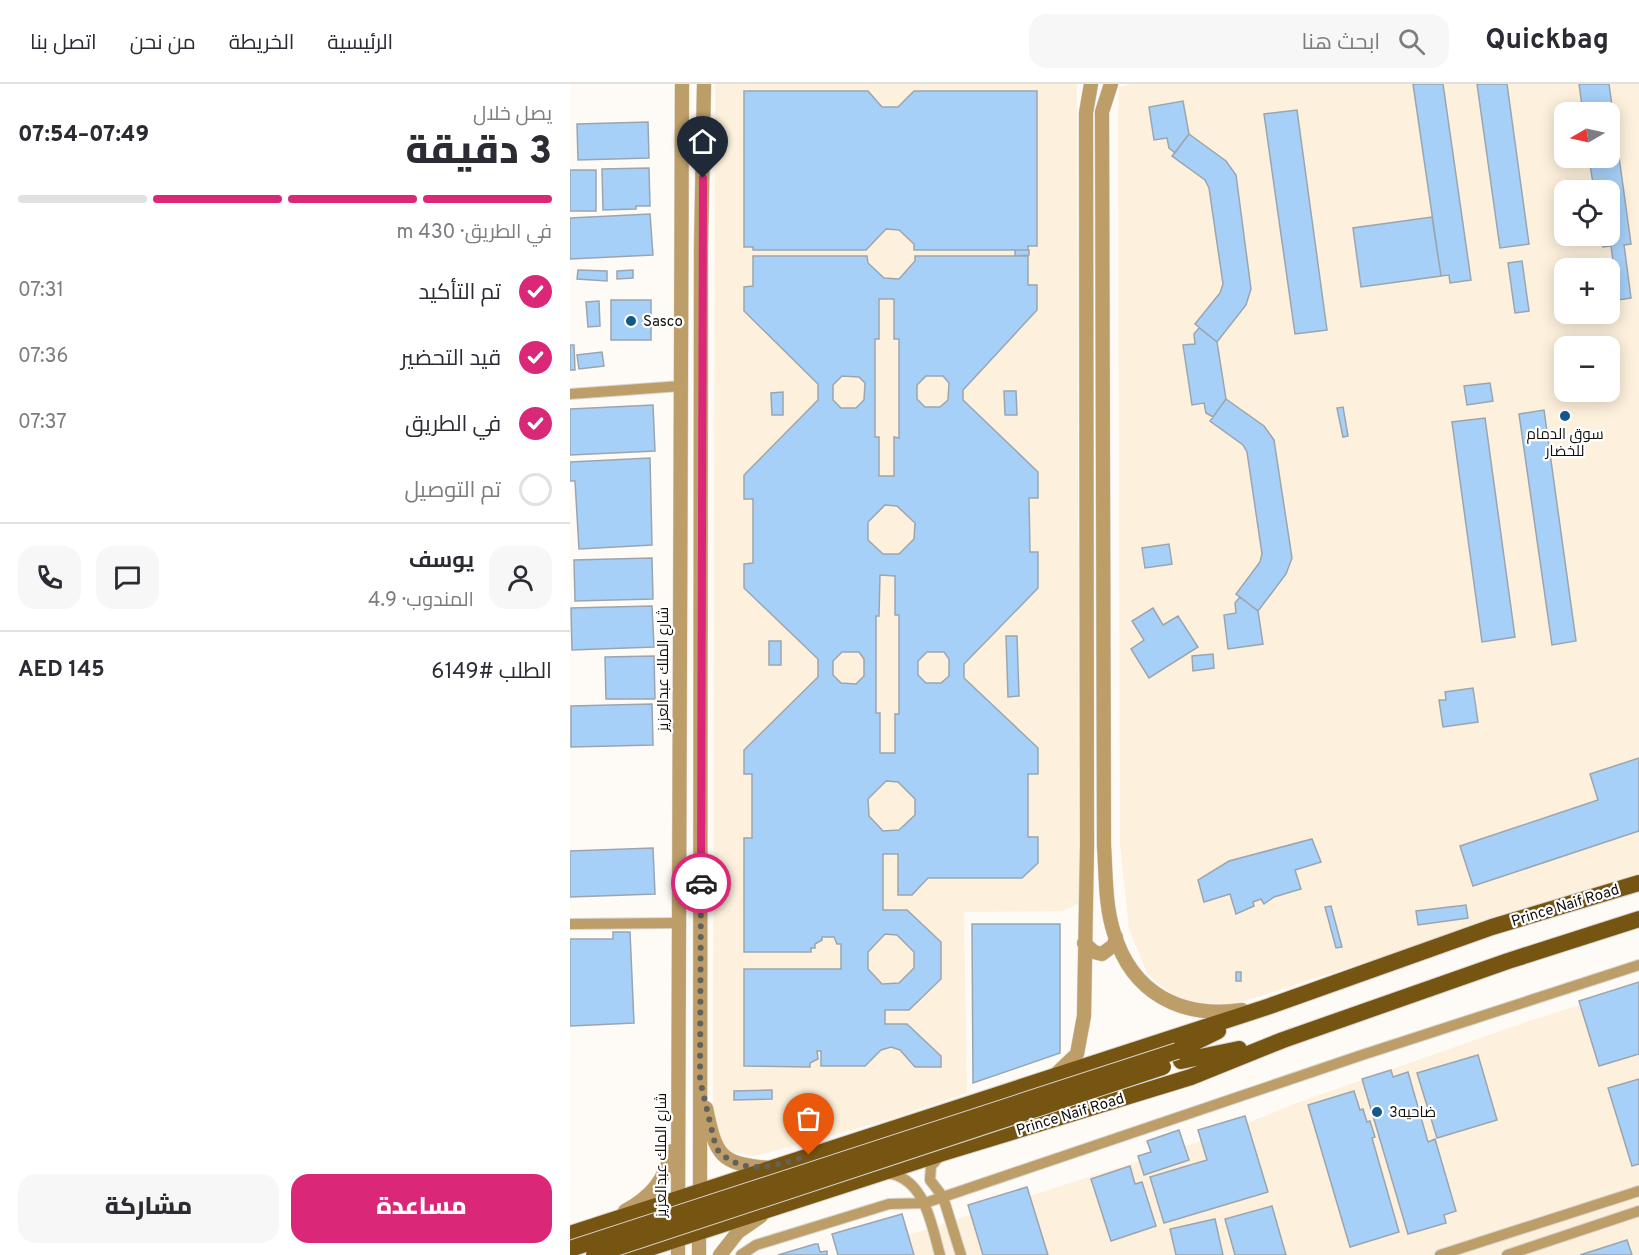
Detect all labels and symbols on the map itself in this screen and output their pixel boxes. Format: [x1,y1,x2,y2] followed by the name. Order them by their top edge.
[1554,102,1620,168] north arrow
[677,116,728,178] pin
[643,313,683,332] place label: Sasco
[624,314,638,328] marker: Sasco
[1558,409,1572,423] marker: سوق الدمام للخضار
[1526,426,1604,462] place label: سوق الدمام للخضار
[655,607,674,732] street label: شارع الملك عبدالعزيز
[671,853,731,913] courier
[1509,881,1622,932] street label: Prince Naif Road
[1014,1090,1127,1141] street label: Prince Naif Road
[653,1093,672,1218] street label: شارع الملك عبدالعزيز
[783,1093,834,1155] pin
[1389,1104,1436,1123] place label: ضاحيه3
[1370,1105,1384,1119] marker: ضاحيه3

